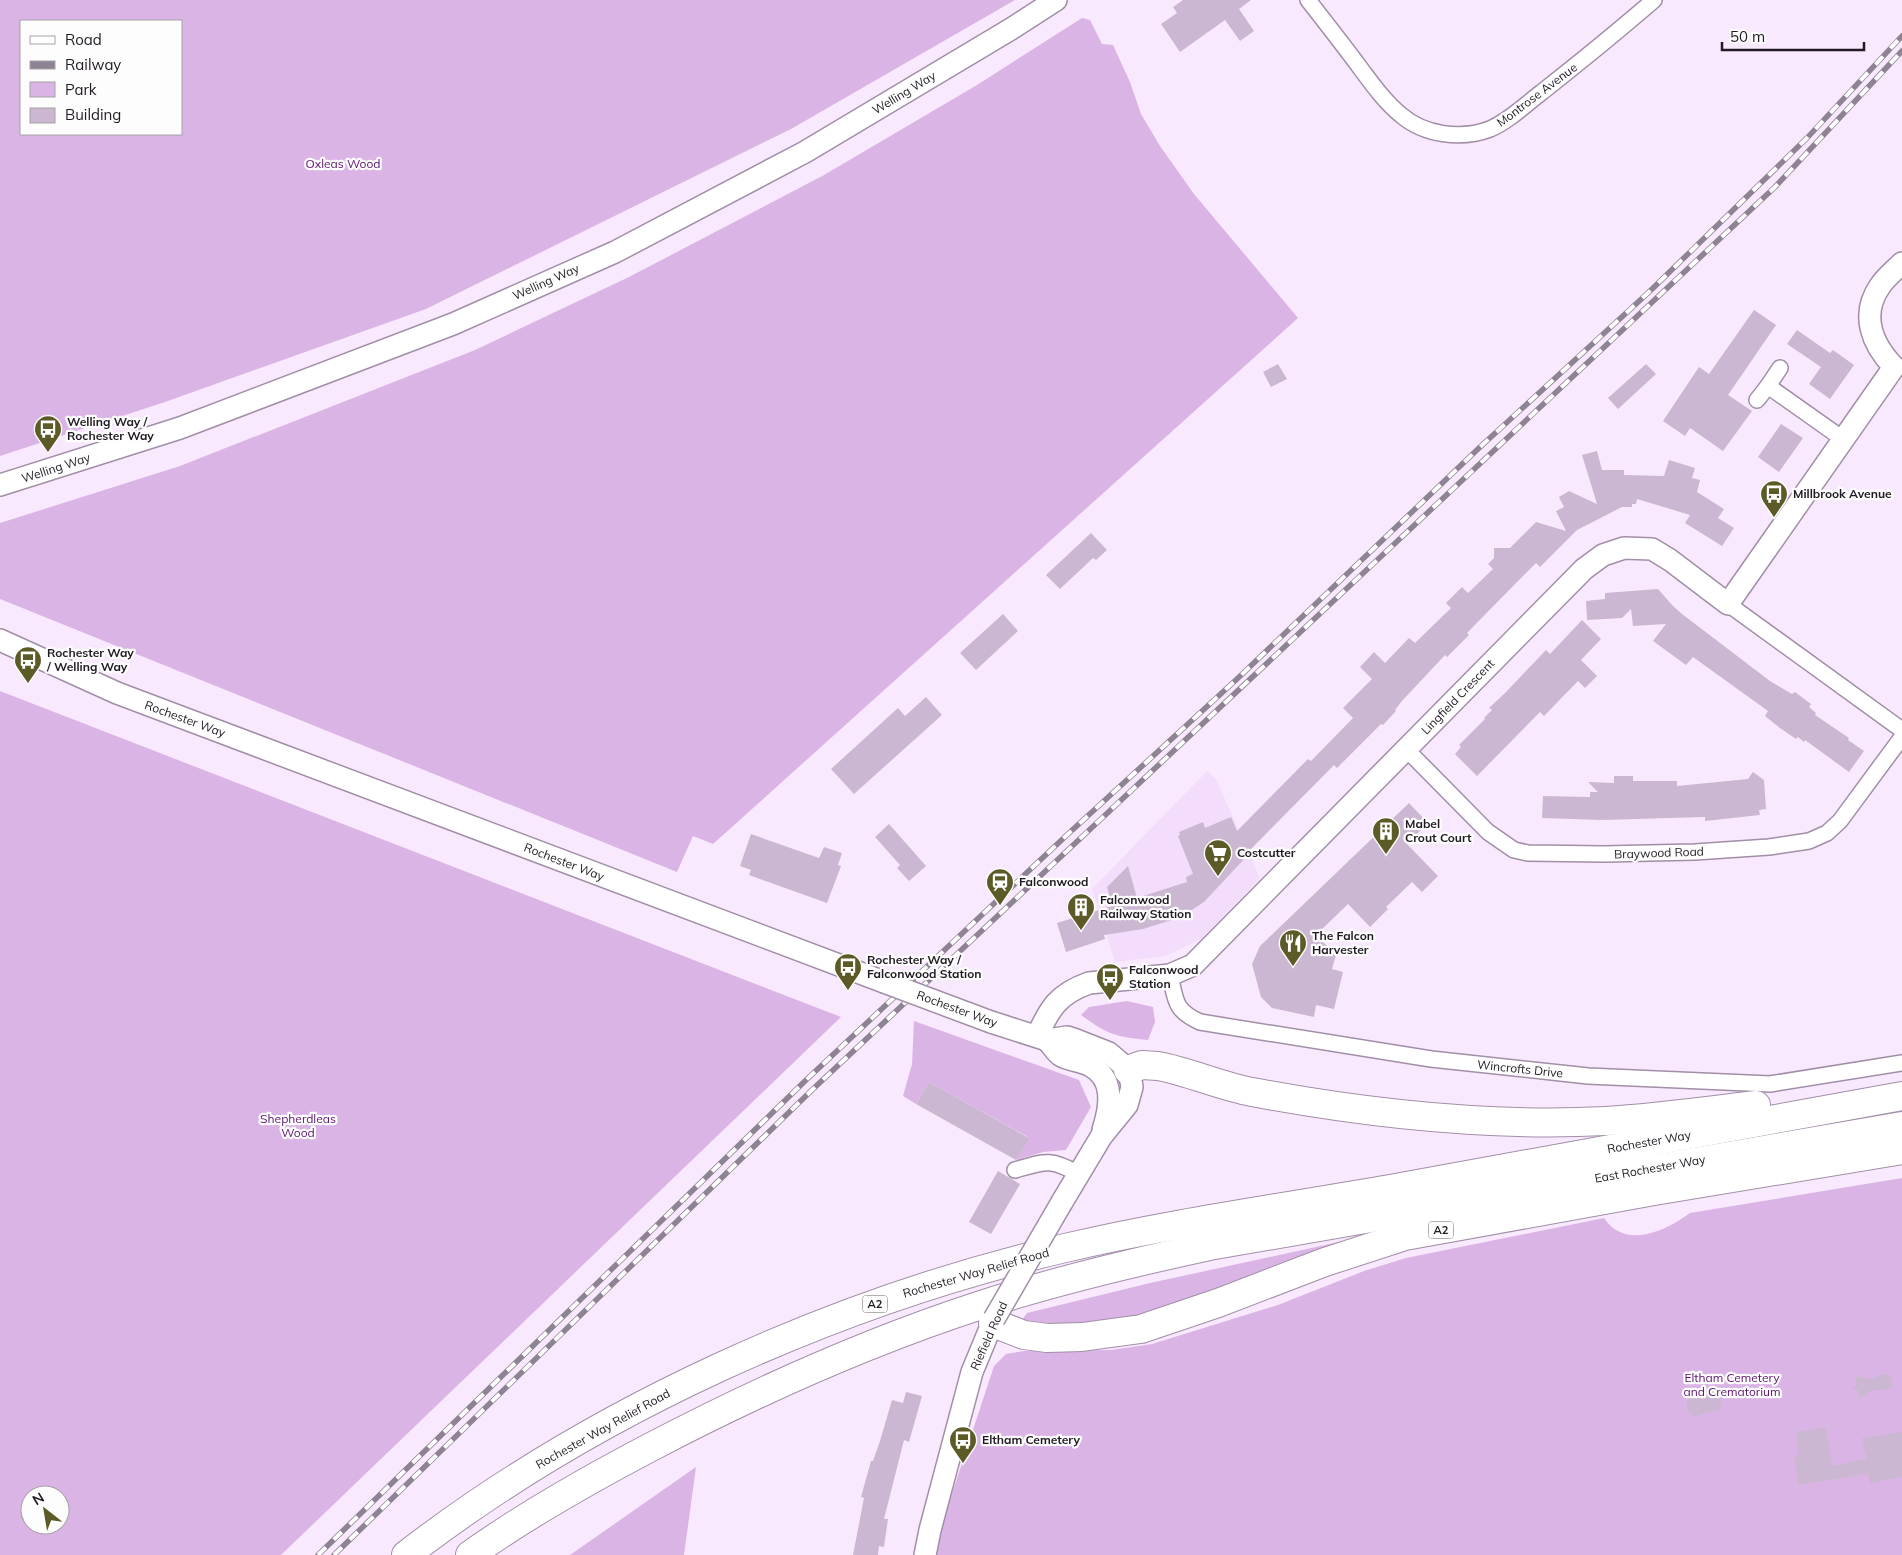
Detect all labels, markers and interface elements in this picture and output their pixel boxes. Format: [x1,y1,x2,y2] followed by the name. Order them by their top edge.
[20,20,182,135] legend
[1722,20,1864,52] scale bar
[1730,27,1765,46] text: 50 m
[65,30,102,49] text: Road
[65,55,121,74] text: Railway
[1493,59,1580,130] street label: Montrose Avenue
[869,67,939,117] street label: Welling Way
[65,80,97,99] text: Park
[65,105,121,124] text: Building
[306,156,380,171] park label: Oxleas Wood
[510,260,582,303] street label: Welling Way
[33,414,63,453] bus stop icon: Welling Way / Rochester Way
[67,414,154,443] place label: Welling Way / Rochester Way
[20,449,93,486] street label: Welling Way
[1759,479,1789,518] bus stop icon: Millbrook Avenue
[1793,486,1892,501] place label: Millbrook Avenue
[13,645,43,684] bus stop icon: Rochester Way / Welling Way
[46,645,134,674] place label: Rochester Way / Welling Way
[1418,656,1497,737] street label: Lingfield Crescent
[143,697,228,740] street label: Rochester Way
[1371,816,1401,855] building icon: Mabel Crout Court
[1405,816,1472,845] place label: Mabel Crout Court
[1203,838,1233,877] supermarket icon: Costcutter
[522,839,607,884] street label: Rochester Way
[1614,843,1704,862] street label: Braywood Road
[1237,845,1296,860] place label: Costcutter
[985,867,1015,906] station icon: Falconwood
[1019,874,1089,889] place label: Falconwood
[1066,892,1096,931] building icon: Falconwood Railway Station
[1100,892,1191,921] place label: Falconwood Railway Station
[1278,928,1308,967] restaurant icon: The Falcon Harvester
[1312,928,1374,957] place label: The Falcon Harvester
[833,952,863,991] bus stop icon: Rochester Way / Falconwood Station
[867,952,982,981] place label: Rochester Way / Falconwood Station
[1095,962,1125,1001] bus stop icon: Falconwood Station
[1129,962,1199,991] place label: Falconwood Station
[915,987,1000,1030] street label: Rochester Way
[1476,1057,1564,1080] street label: Wincrofts Drive
[260,1111,336,1140] park label: Shepherdleas Wood
[1606,1127,1693,1156] street label: Rochester Way
[1593,1151,1707,1186] street label: East Rochester Way
[1428,1222,1454,1238] road number: A2
[901,1244,1051,1301] street label: Rochester Way Relief Road
[862,1296,888,1312] road number: A2
[967,1299,1010,1373] street label: Riefield Road
[1684,1370,1780,1399] park label: Eltham Cemetery and Crematorium
[533,1385,673,1472] street label: Rochester Way Relief Road
[948,1425,978,1464] bus stop icon: Eltham Cemetery
[982,1432,1080,1447] place label: Eltham Cemetery
[20,1485,70,1535] north arrow
[29,1488,47,1509] text: N

